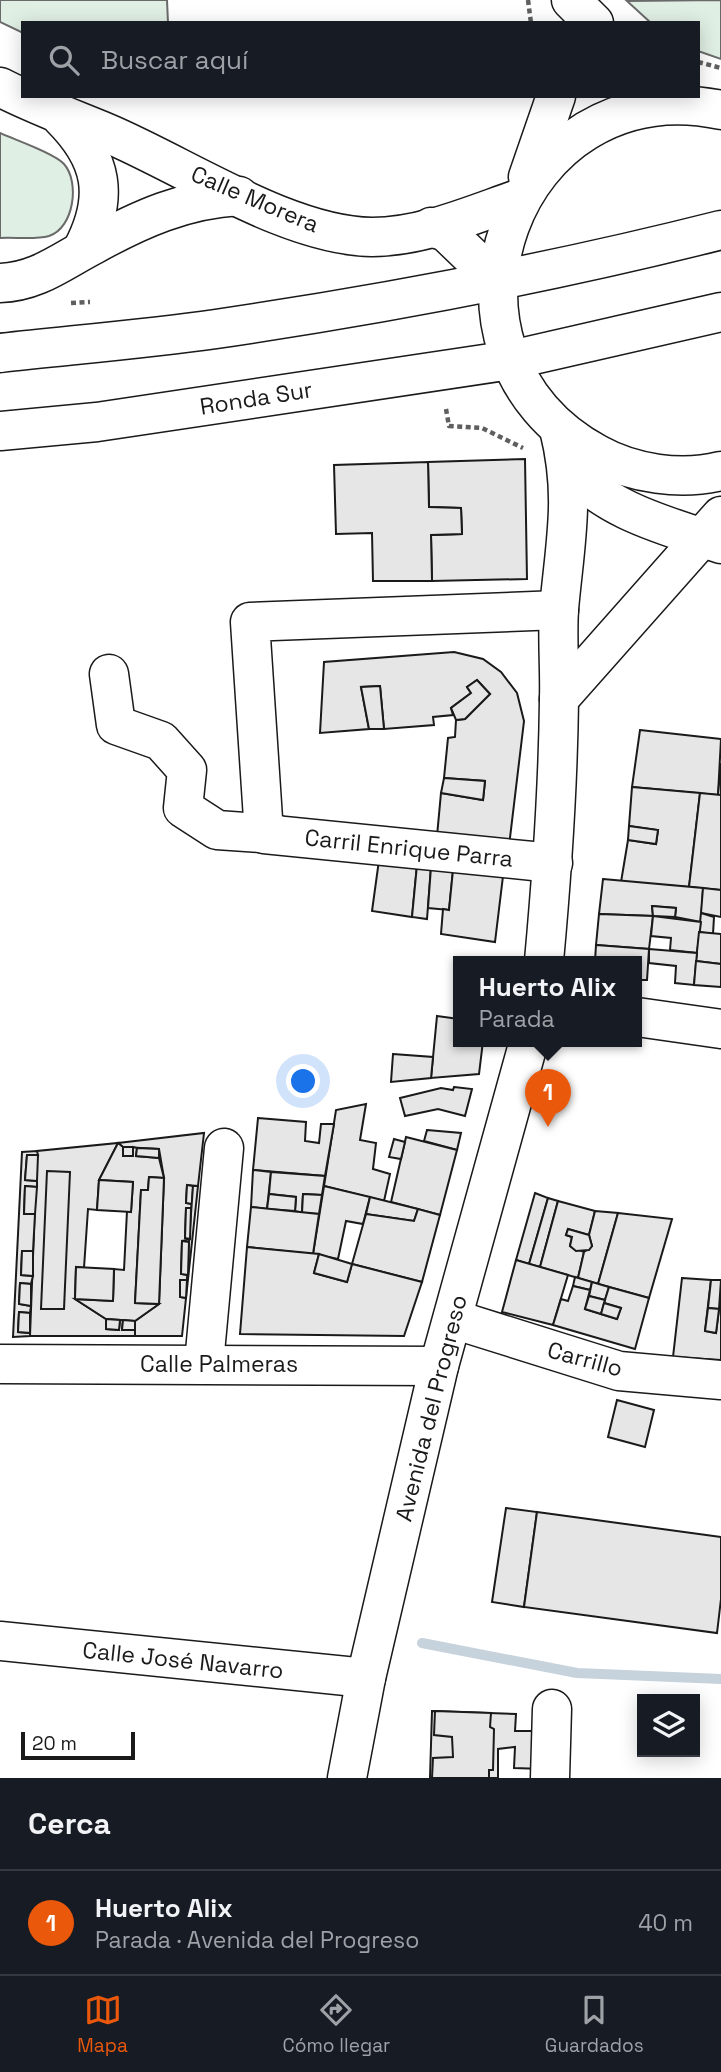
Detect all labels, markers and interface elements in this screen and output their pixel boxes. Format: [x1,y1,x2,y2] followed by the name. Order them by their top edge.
[21,21,700,98] search box
[45,41,83,79] icon: search
[101,43,248,77] text: Buscar aquí
[186,159,324,239] street label: Calle Morera
[198,374,314,422] street label: Ronda Sur
[303,822,515,874] street label: Carril Enrique Parra
[453,956,642,1047] popup
[479,970,616,1004] text: Huerto Alix
[479,1004,555,1034] text: Parada
[286,1064,320,1098] your location
[525,1069,571,1127] pin: 1
[388,1292,474,1524] street label: Avenida del Progreso
[544,1335,626,1383] street label: Carrillo
[140,1349,298,1379] street label: Calle Palmeras
[81,1635,285,1685] street label: Calle José Navarro
[637,1694,700,1757] map controls
[637,1694,700,1757] button: layers
[21,1729,135,1761] scale bar
[32,1731,77,1756] text: 20 m
[28,1804,111,1843] text: Cerca
[95,1891,233,1925] text: Huerto Alix
[46,1908,56,1938] text: 1
[638,1908,693,1938] text: 40 m
[95,1925,419,1955] text: Parada · Avenida del Progreso
[77,1991,128,2058] tab: Mapa
[282,1991,390,2058] tab: Cómo llegar
[545,1991,644,2058] tab: Guardados

